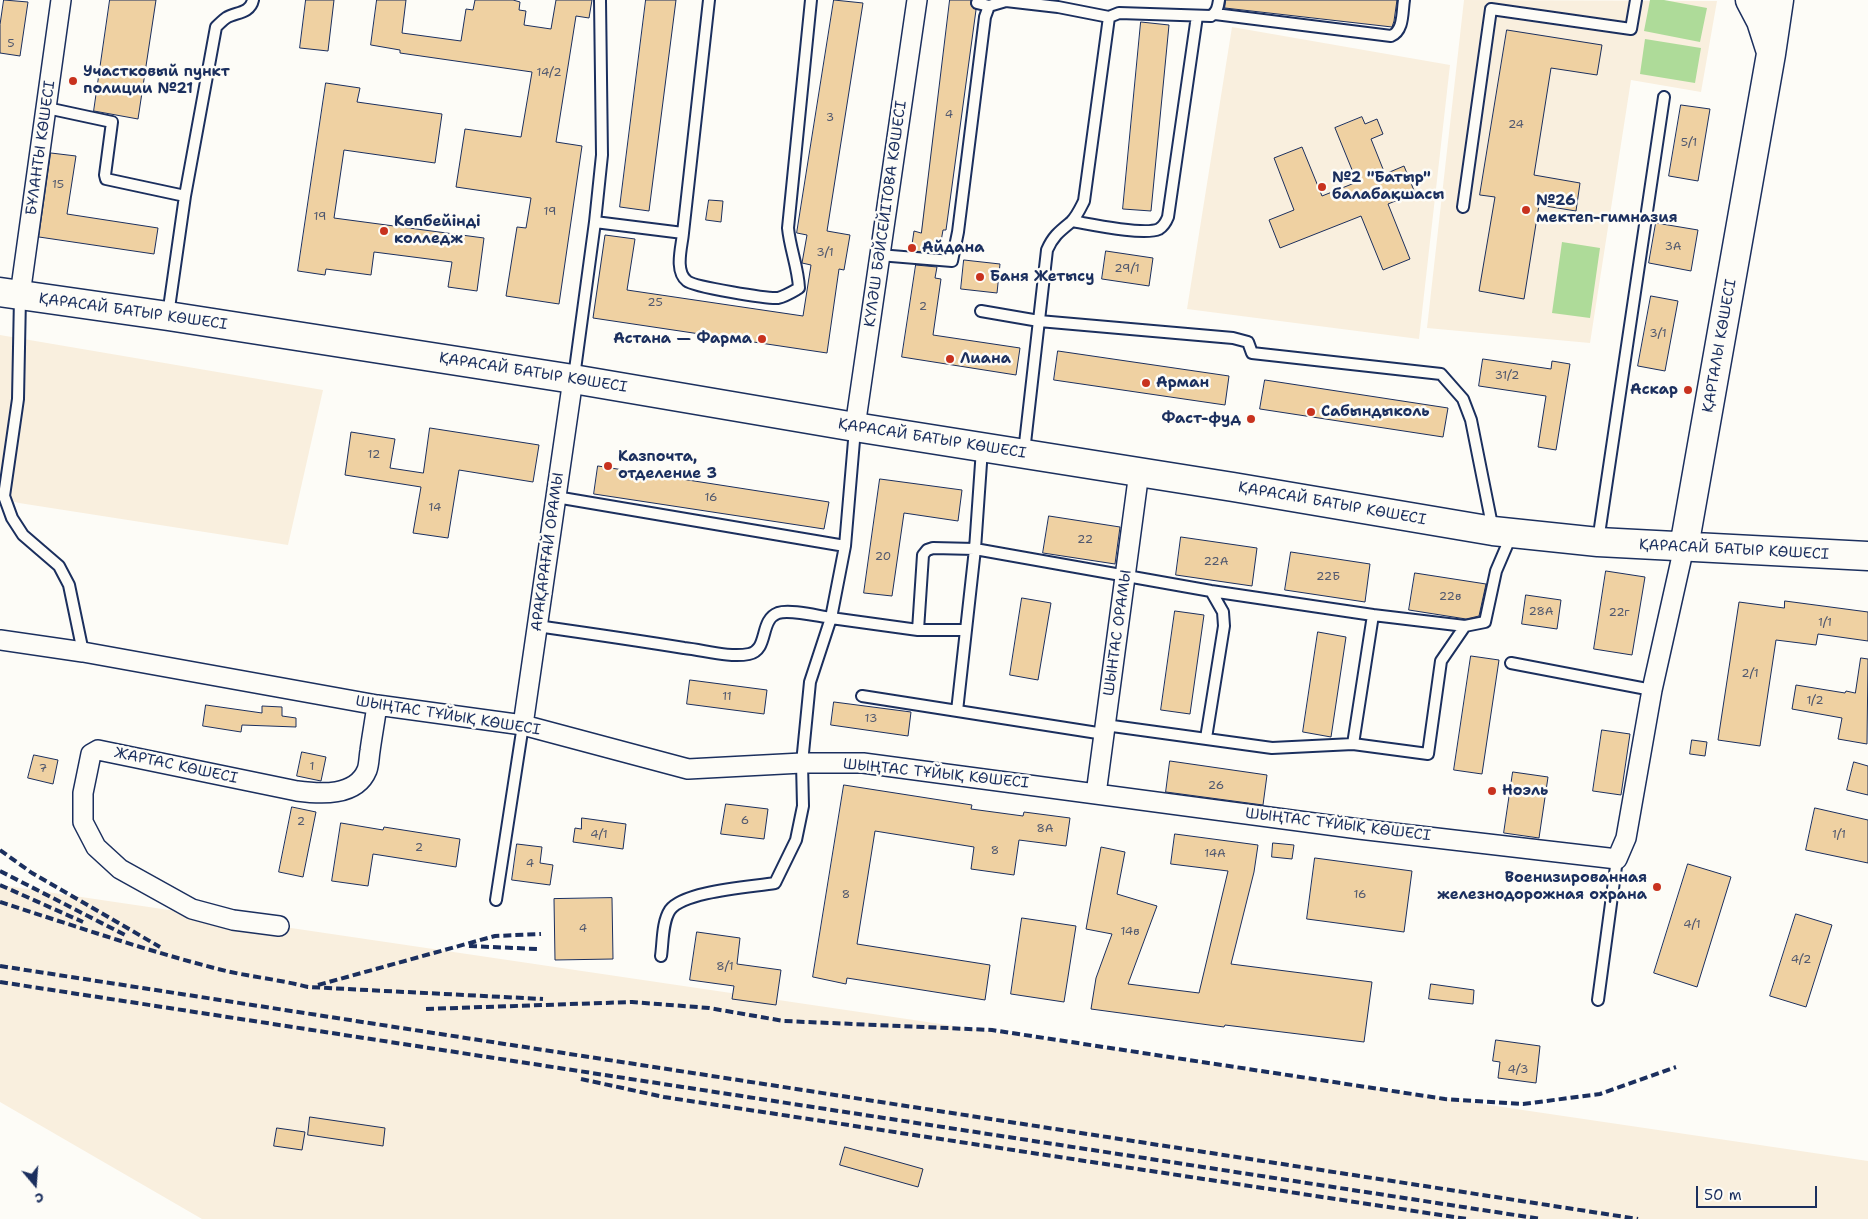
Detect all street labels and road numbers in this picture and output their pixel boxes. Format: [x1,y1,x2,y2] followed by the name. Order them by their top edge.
[23,79,59,217] street label: БҰЛАНТЫ КӨШЕСІ
[861,99,911,329] street label: КҮЛӘШ БӘЙСЕЙІТОВА КӨШЕСІ
[1699,278,1741,414] street label: ҚАРТАЛЫ КӨШЕСІ
[38,290,228,334] street label: ҚАРАСАЙ БАТЫР КӨШЕСІ
[438,349,628,397] street label: ҚАРАСАЙ БАТЫР КӨШЕСІ
[837,415,1027,463] street label: ҚАРАСАЙ БАТЫР КӨШЕСІ
[528,471,568,633] street label: АРАҚАРАҒАЙ ОРАМЫ
[1237,479,1427,529] street label: ҚАРАСАЙ БАТЫР КӨШЕСІ
[1638,536,1830,564] street label: ҚАРАСАЙ БАТЫР КӨШЕСІ
[1100,569,1136,697] street label: ШЫНТАС ОРАМЫ
[354,692,542,740] street label: ШЫҢТАС ТҰЙЫҚ КӨШЕСІ
[113,744,239,788] street label: ЖАРТАС КӨШЕСІ
[842,755,1030,793] street label: ШЫҢТАС ТҰЙЫҚ КӨШЕСІ
[1244,805,1432,845] street label: ШЫҢТАС ТҰЙЫҚ КӨШЕСІ

